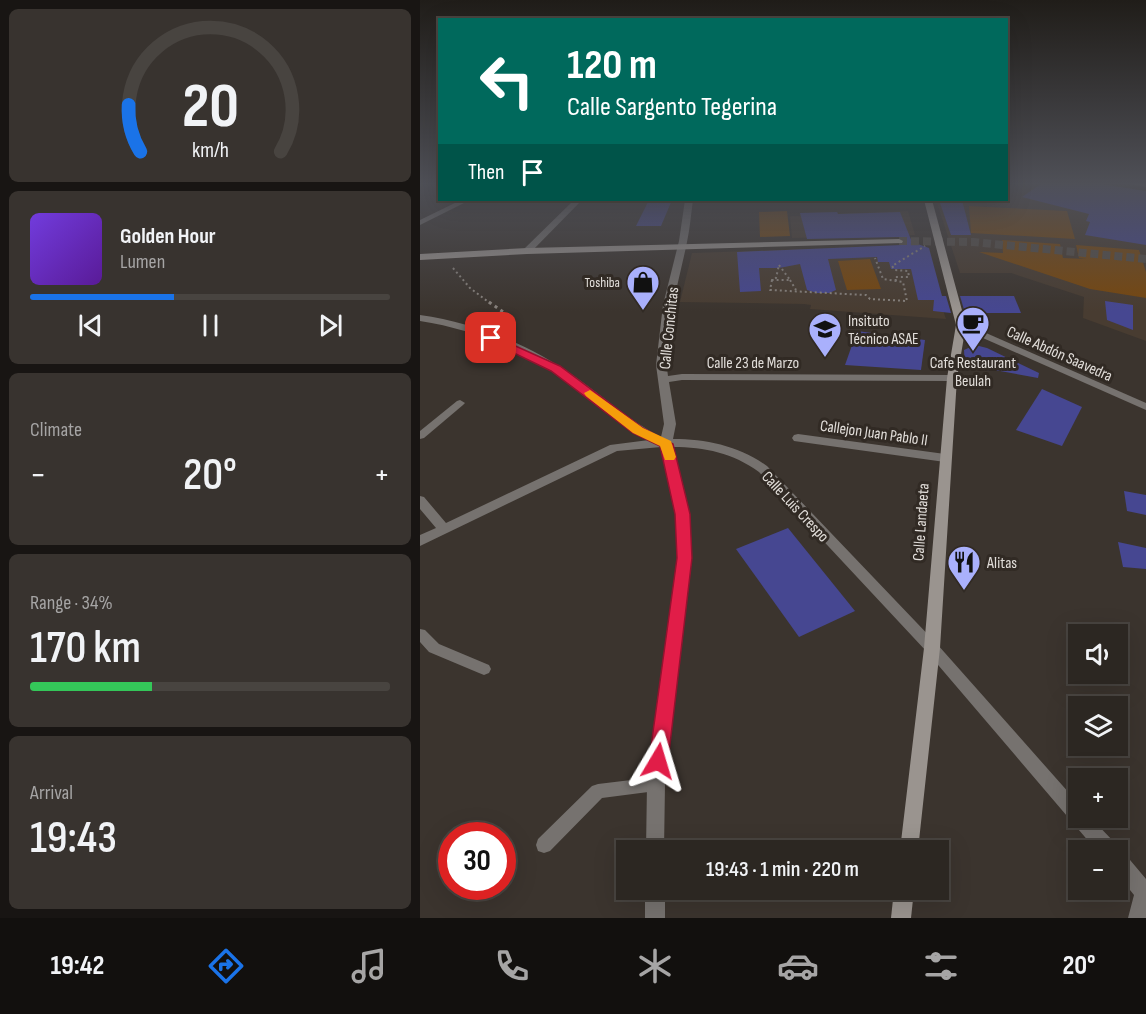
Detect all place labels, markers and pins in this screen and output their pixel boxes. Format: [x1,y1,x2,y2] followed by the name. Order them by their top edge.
[625,264,661,311] shop icon: Toshiba
[585,274,620,291] place label: Toshiba
[955,305,991,352] cafe icon: Cafe Restaurant Beulah
[807,311,843,358] school or university icon: Insituto Técnico ASAE
[465,312,516,363] pin
[848,312,919,349] place label: Insituto Técnico ASAE
[930,354,1016,391] place label: Cafe Restaurant Beulah
[946,544,982,591] restaurant icon: Alitas
[986,554,1017,573] place label: Alitas

